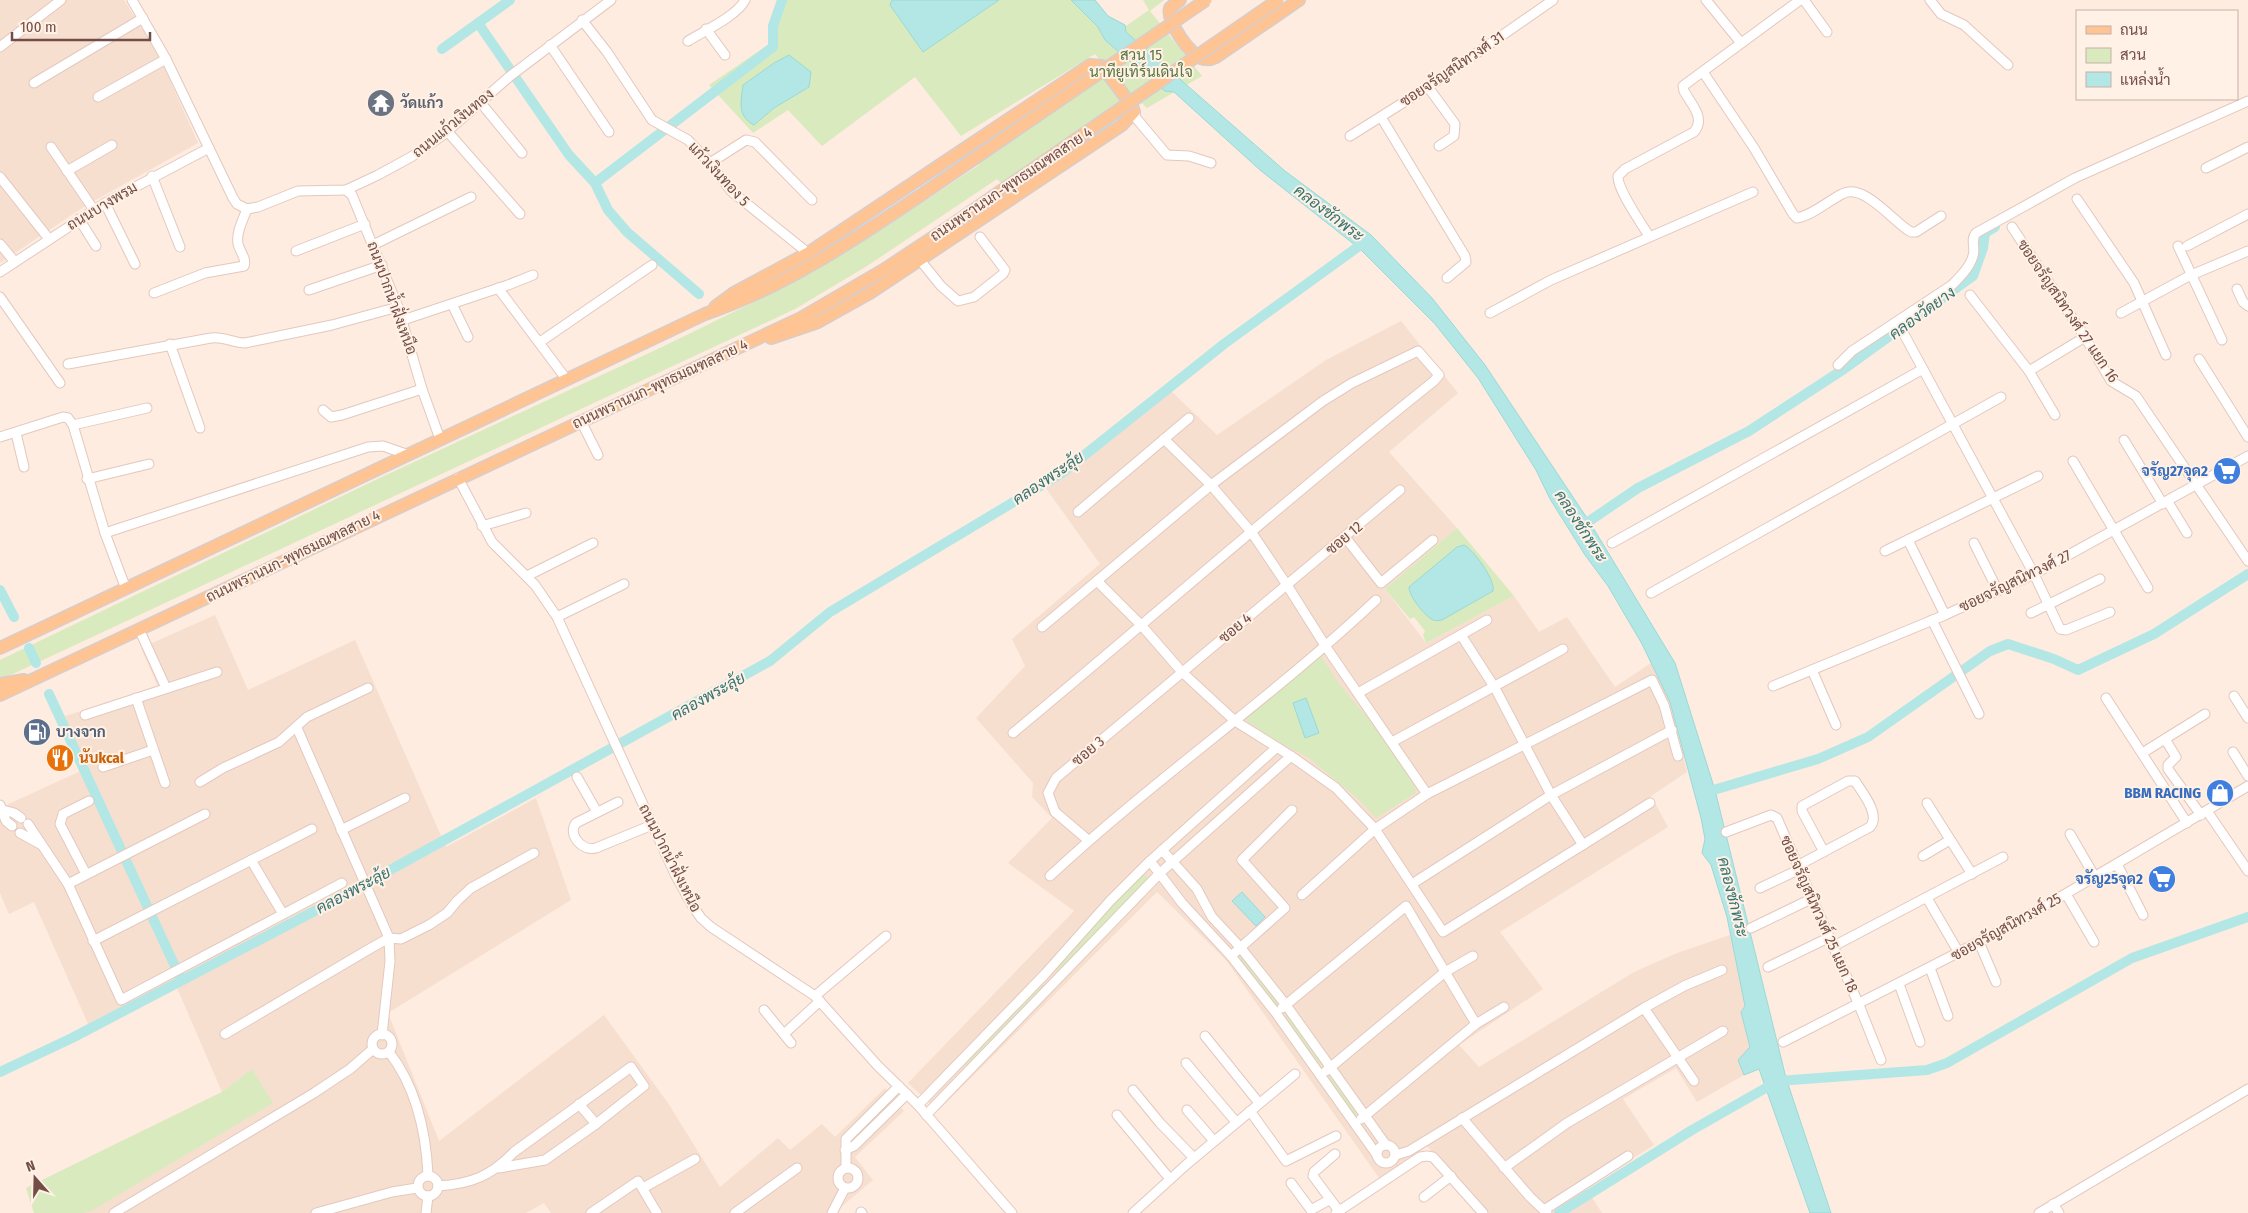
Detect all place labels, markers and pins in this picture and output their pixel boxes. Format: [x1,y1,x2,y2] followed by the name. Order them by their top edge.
[366,88,396,118] temple icon: วัดแก้ว
[400,93,443,112] place label: วัดแก้ว
[2212,456,2242,486] supermarket icon: จรัญ27จุด2
[2141,461,2208,482] place label: จรัญ27จุด2
[22,717,52,747] fuel station icon: บางจาก
[56,723,106,741] place label: บางจาก
[45,743,75,773] restaurant icon: นับkcal
[79,748,125,767] place label: นับkcal
[2205,778,2235,808] shop icon: BBM RACING
[2124,784,2201,802] place label: BBM RACING
[2147,864,2177,894] supermarket icon: จรัญ25จุด2
[2075,869,2143,890] place label: จรัญ25จุด2

